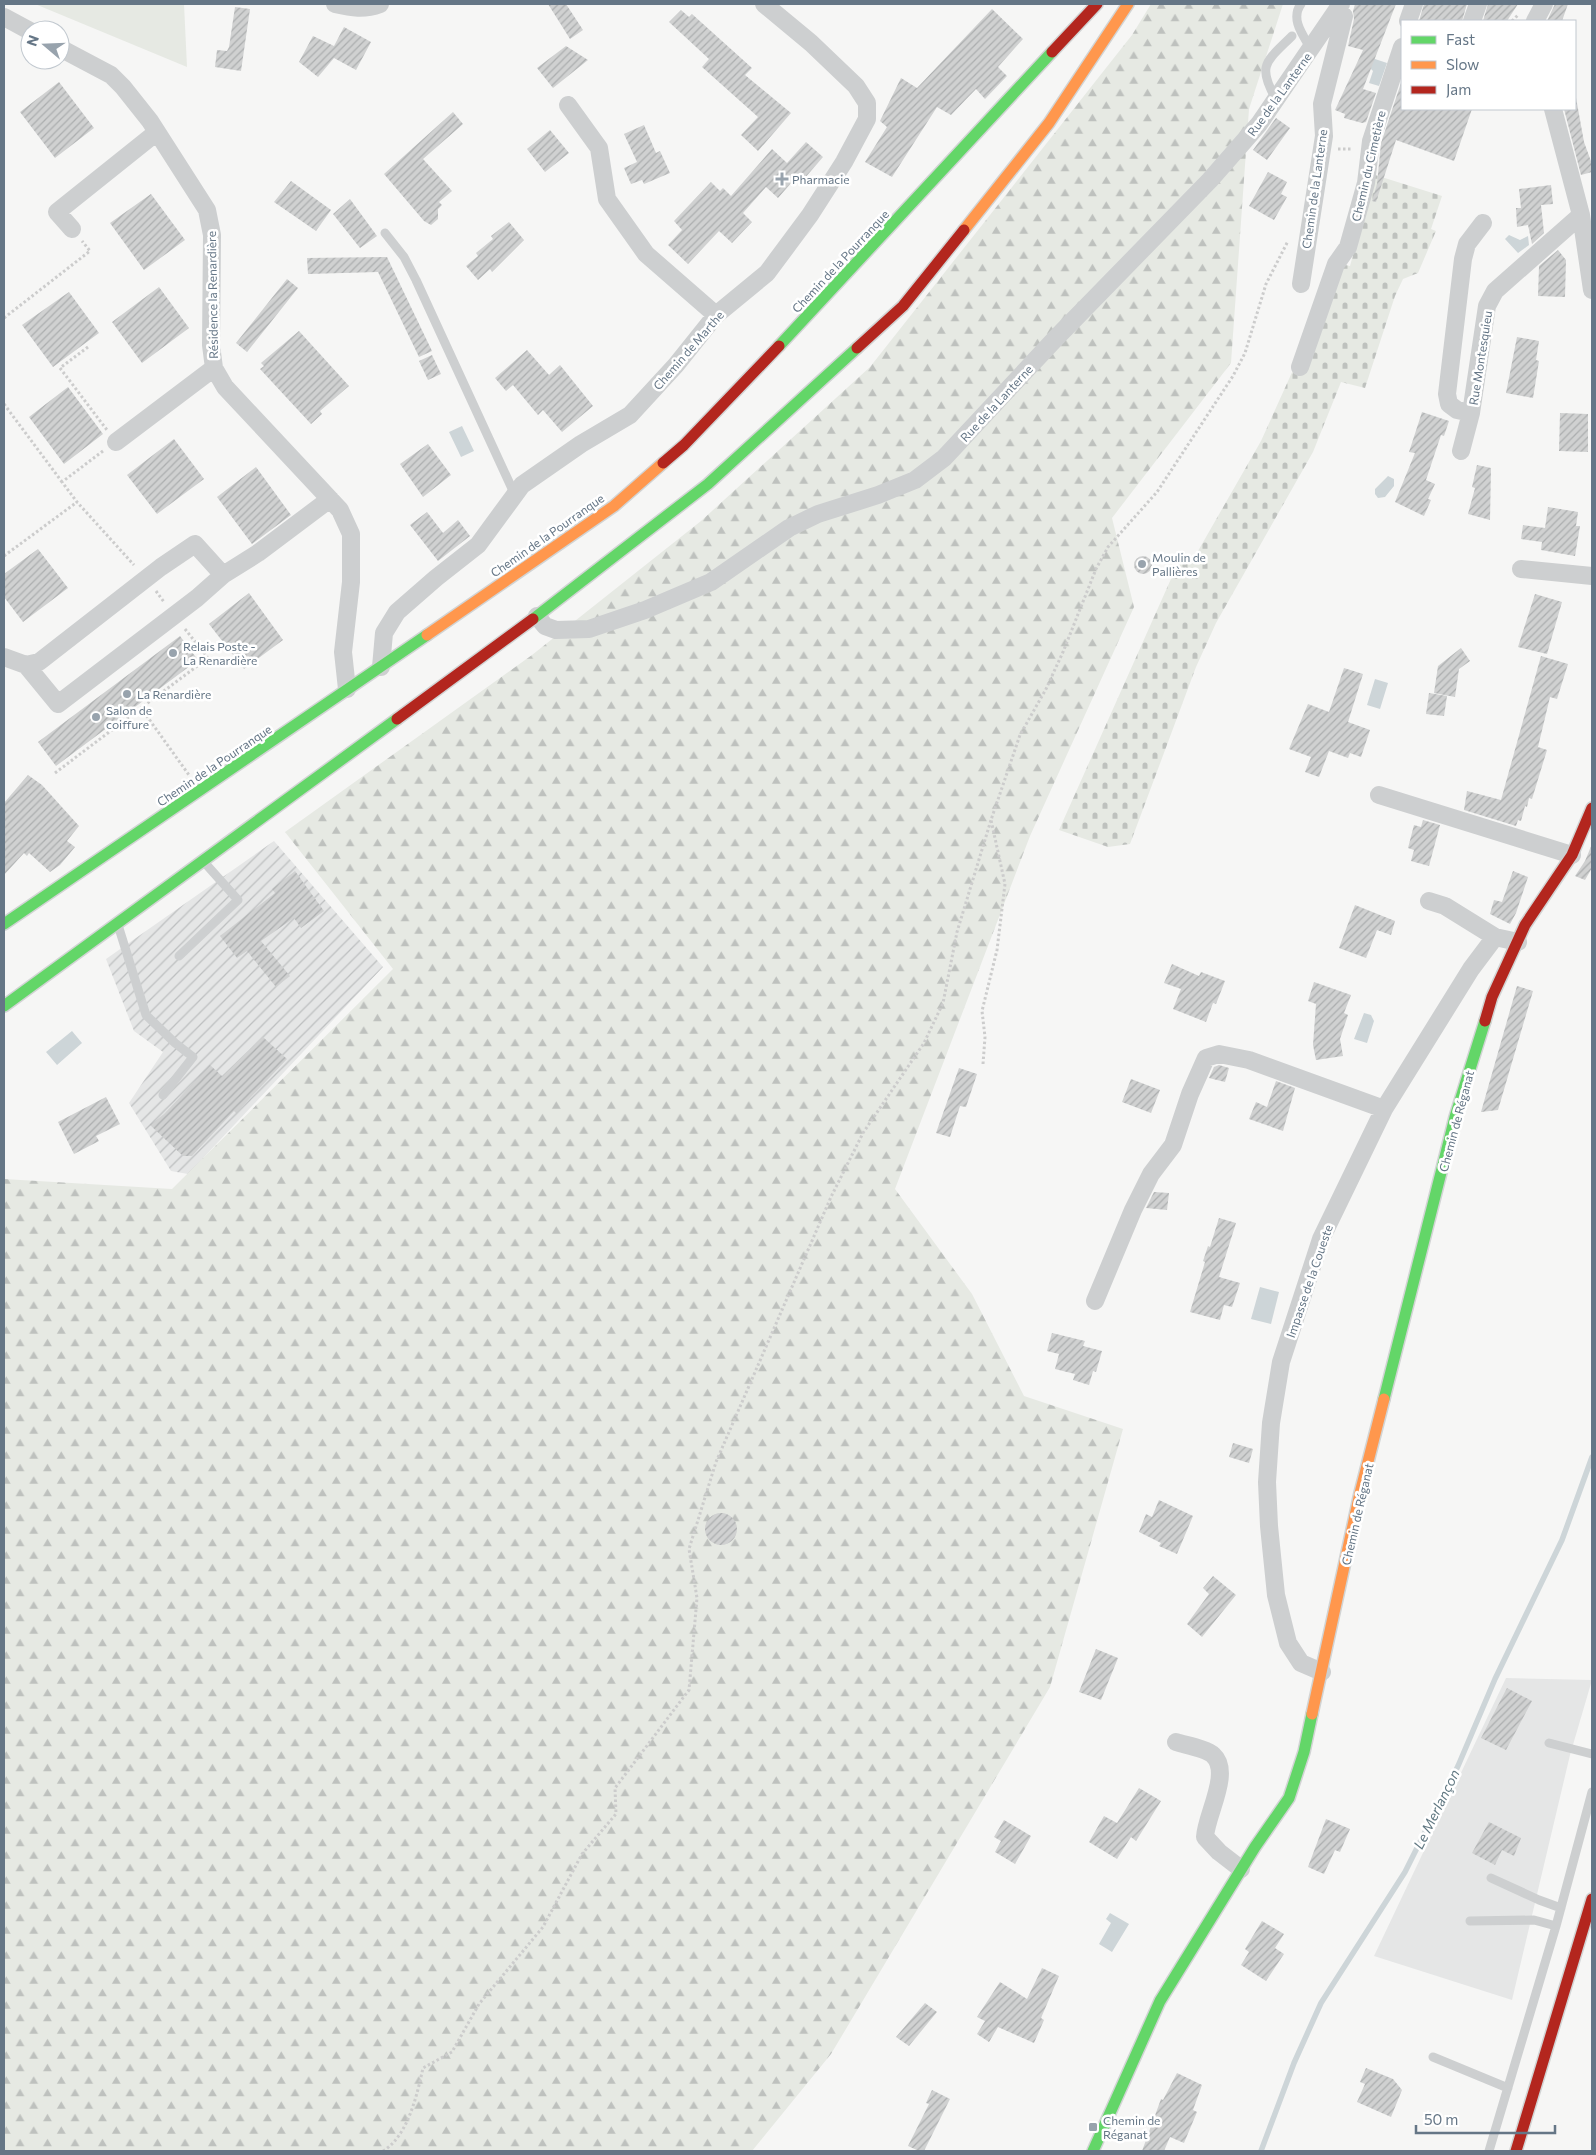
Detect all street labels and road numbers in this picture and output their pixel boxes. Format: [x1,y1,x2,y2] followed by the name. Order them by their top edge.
[1244,50,1314,138] street label: Rue de la Lanterne
[1348,109,1388,223] street label: Chemin du Cimetière
[1299,128,1329,250] street label: Chemin de la Lanterne
[789,207,891,315] street label: Chemin de la Pourranque
[204,231,220,359] street label: Résidence la Renardière
[650,308,726,392] street label: Chemin de Marthe
[1466,310,1494,406] street label: Rue Montesquieu
[957,362,1035,444] street label: Rue de la Lanterne
[488,490,606,580] street label: Chemin de la Pourranque
[154,721,274,809] street label: Chemin de la Pourranque
[1436,1069,1476,1173] street label: Chemin de Réganat
[1283,1222,1335,1340] street label: Impasse de la Coueste
[1338,1461,1376,1566] street label: Chemin de Réganat

